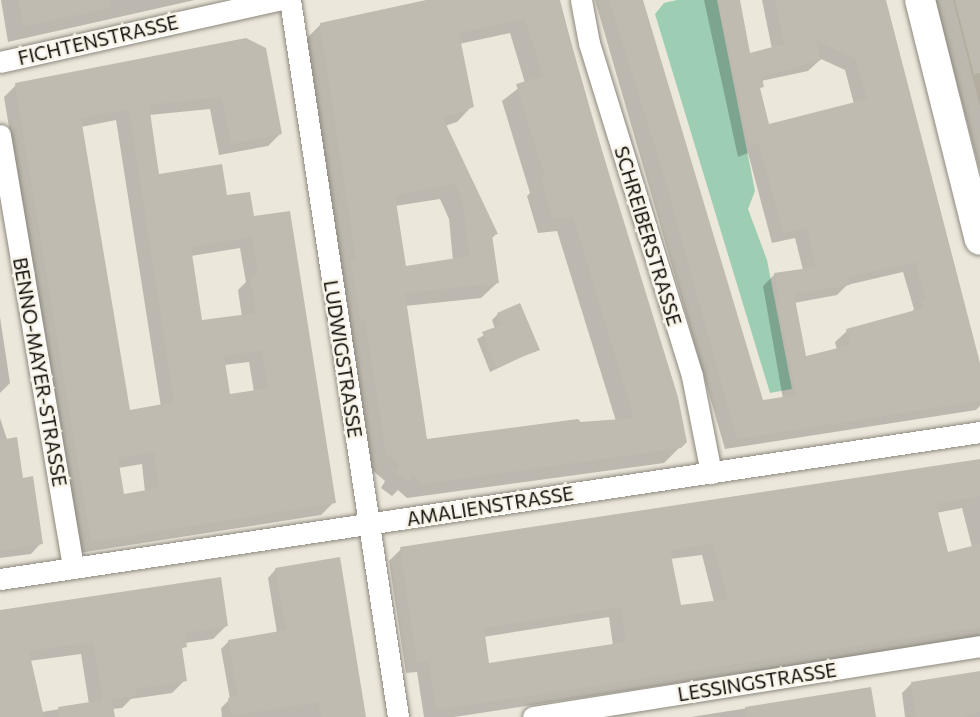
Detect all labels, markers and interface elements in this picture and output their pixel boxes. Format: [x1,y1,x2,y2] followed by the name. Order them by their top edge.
[16,10,180,70] street label: FICHTENSTRASSE
[610,144,686,328] street label: SCHREIBERSTRASSE
[9,256,71,488] street label: BENNO-MAYER-STRASSE
[319,279,367,439] street label: LUDWIGSTRASSE
[405,482,575,530] street label: AMALIENSTRASSE
[676,658,838,706] street label: LESSINGSTRASSE

